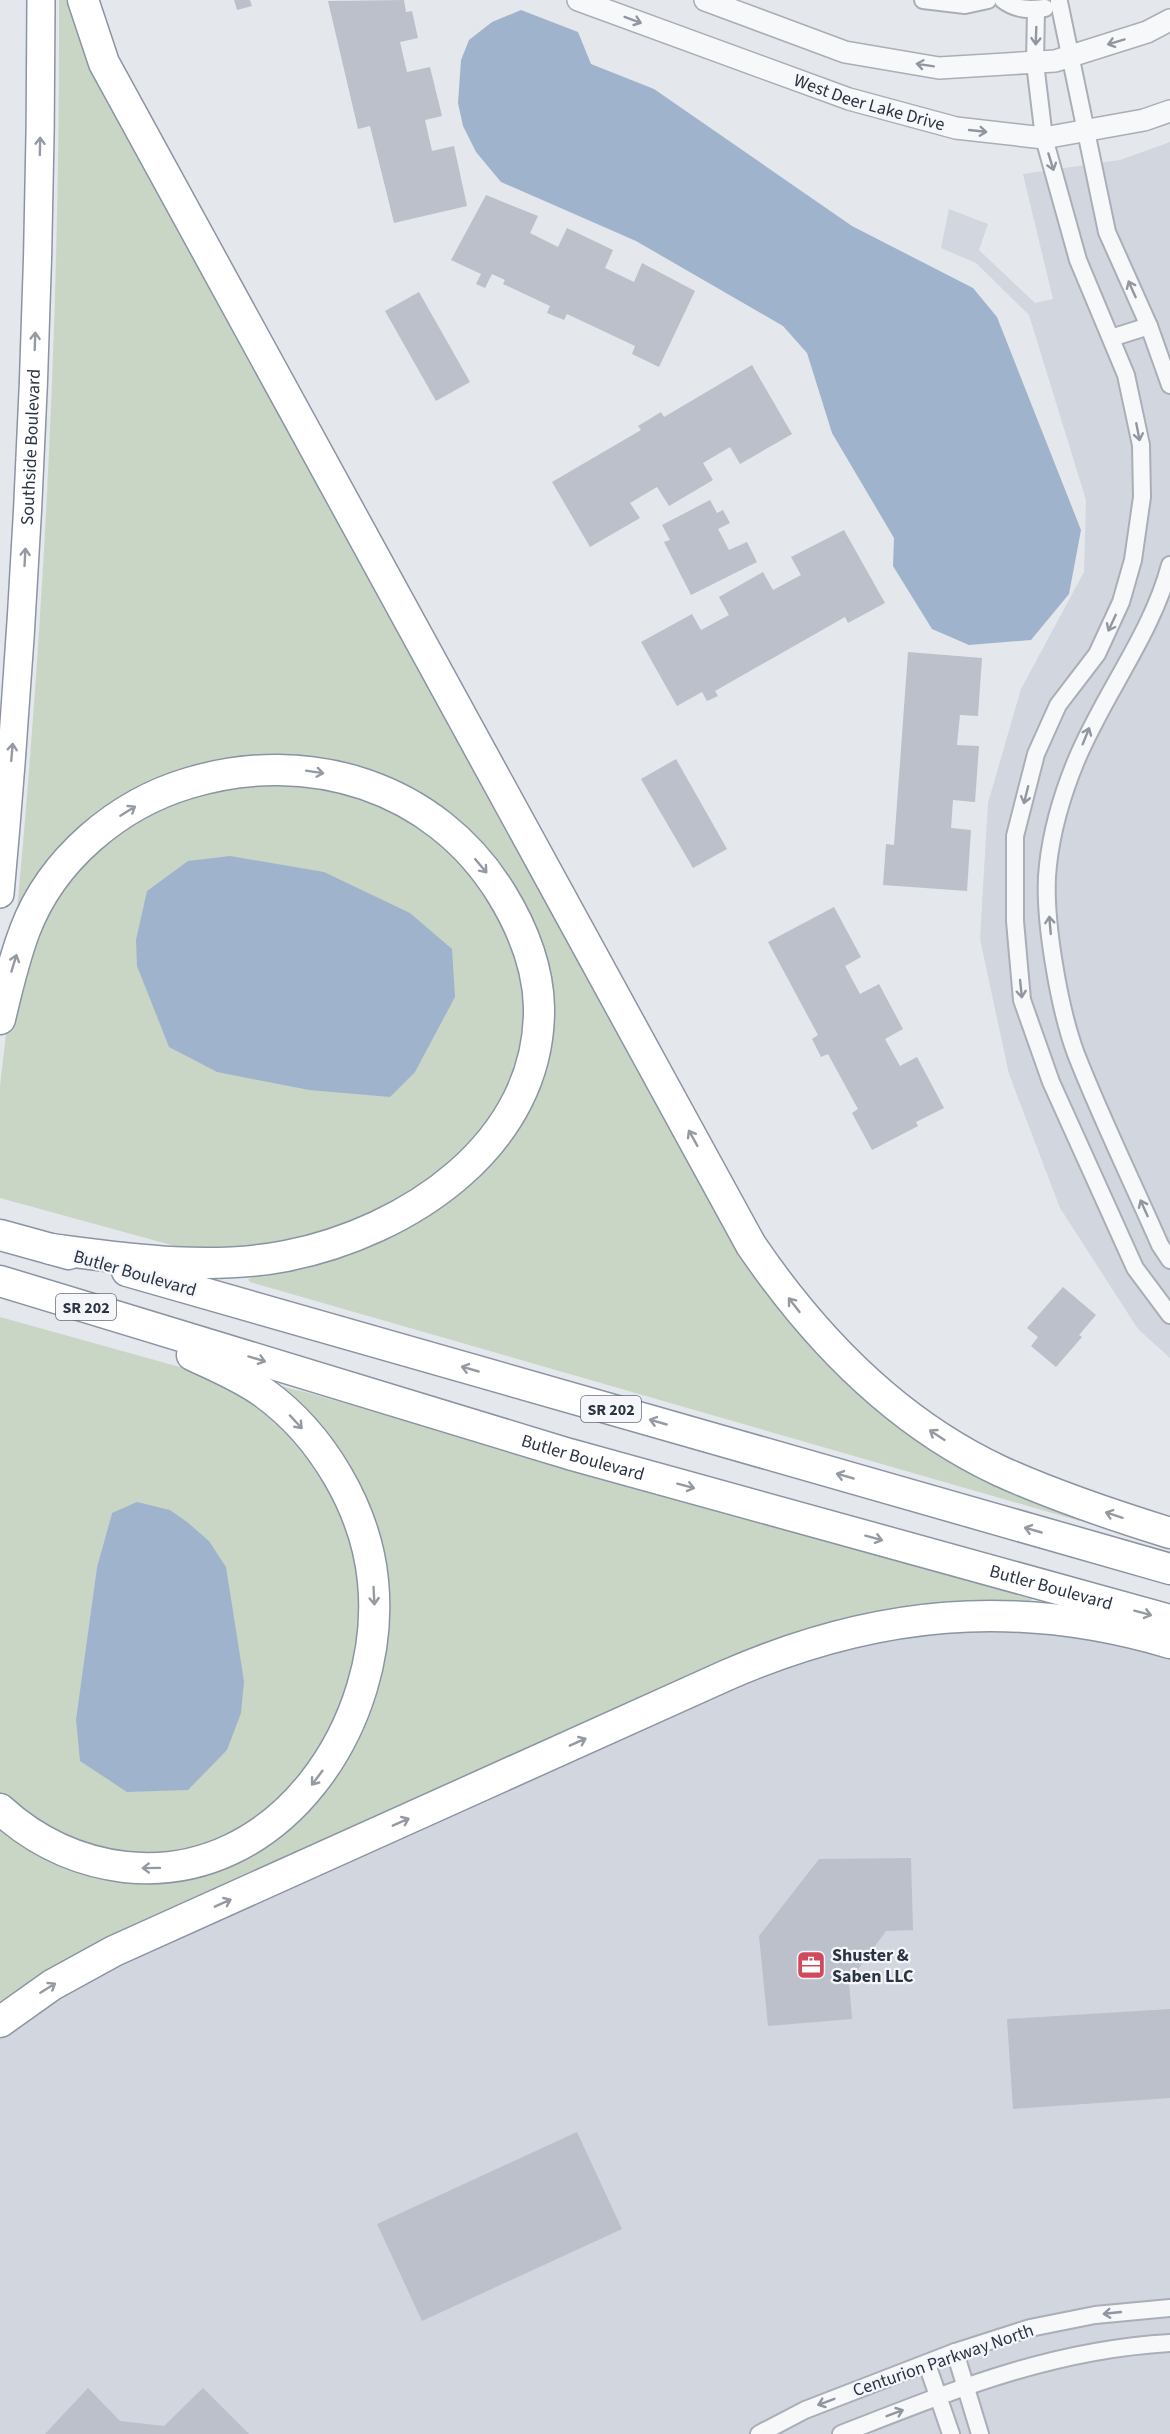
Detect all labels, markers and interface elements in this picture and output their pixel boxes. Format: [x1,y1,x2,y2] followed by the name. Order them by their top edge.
[623,16,642,27] one-way arrow
[1030,25,1041,45] one-way arrow
[1107,37,1126,48] one-way arrow
[915,60,935,71] one-way arrow
[790,68,948,137] street label: West Deer Lake Drive
[968,126,988,137] one-way arrow
[34,137,46,157] one-way arrow
[1046,152,1057,171] one-way arrow
[1126,280,1138,298] one-way arrow
[30,332,41,352] one-way arrow
[15,368,47,526] street label: Southside Boulevard
[1133,422,1144,442] one-way arrow
[20,548,31,568] one-way arrow
[1105,613,1117,631] one-way arrow
[1081,728,1092,746] one-way arrow
[7,742,18,762] one-way arrow
[305,766,325,777] one-way arrow
[1019,785,1031,804] one-way arrow
[119,804,136,816] one-way arrow
[474,858,487,874] one-way arrow
[1045,916,1056,936] one-way arrow
[9,954,20,973] one-way arrow
[1016,978,1027,998] one-way arrow
[687,1130,698,1148] one-way arrow
[1138,1199,1149,1217] one-way arrow
[70,1244,199,1303] street label: Butler Boulevard
[56,1294,116,1320] road number: SR 202
[787,1297,800,1313] one-way arrow
[247,1354,266,1365] one-way arrow
[461,1363,480,1374] one-way arrow
[581,1396,641,1422] road number: SR 202
[289,1414,304,1429] one-way arrow
[649,1416,668,1428] one-way arrow
[518,1428,647,1487] street label: Butler Boulevard
[930,1429,946,1441] one-way arrow
[836,1470,855,1481] one-way arrow
[676,1481,695,1493] one-way arrow
[1105,1509,1124,1520] one-way arrow
[1024,1523,1043,1535] one-way arrow
[864,1533,883,1544] one-way arrow
[987,1559,1116,1617] street label: Butler Boulevard
[369,1585,380,1605] one-way arrow
[1133,1607,1152,1619] one-way arrow
[569,1736,587,1747] one-way arrow
[310,1770,323,1786] one-way arrow
[391,1816,409,1828] one-way arrow
[142,1862,162,1873] one-way arrow
[214,1896,232,1907] one-way arrow
[832,1943,914,1989] place label: Shuster & Saben LLC
[795,1949,827,1981] office icon: Shuster & Saben LLC
[39,1982,56,1994] one-way arrow
[1102,2308,1122,2319] one-way arrow
[849,2318,1037,2403] street label: Centurion Parkway North
[818,2397,836,2408] one-way arrow
[886,2407,904,2418] one-way arrow

